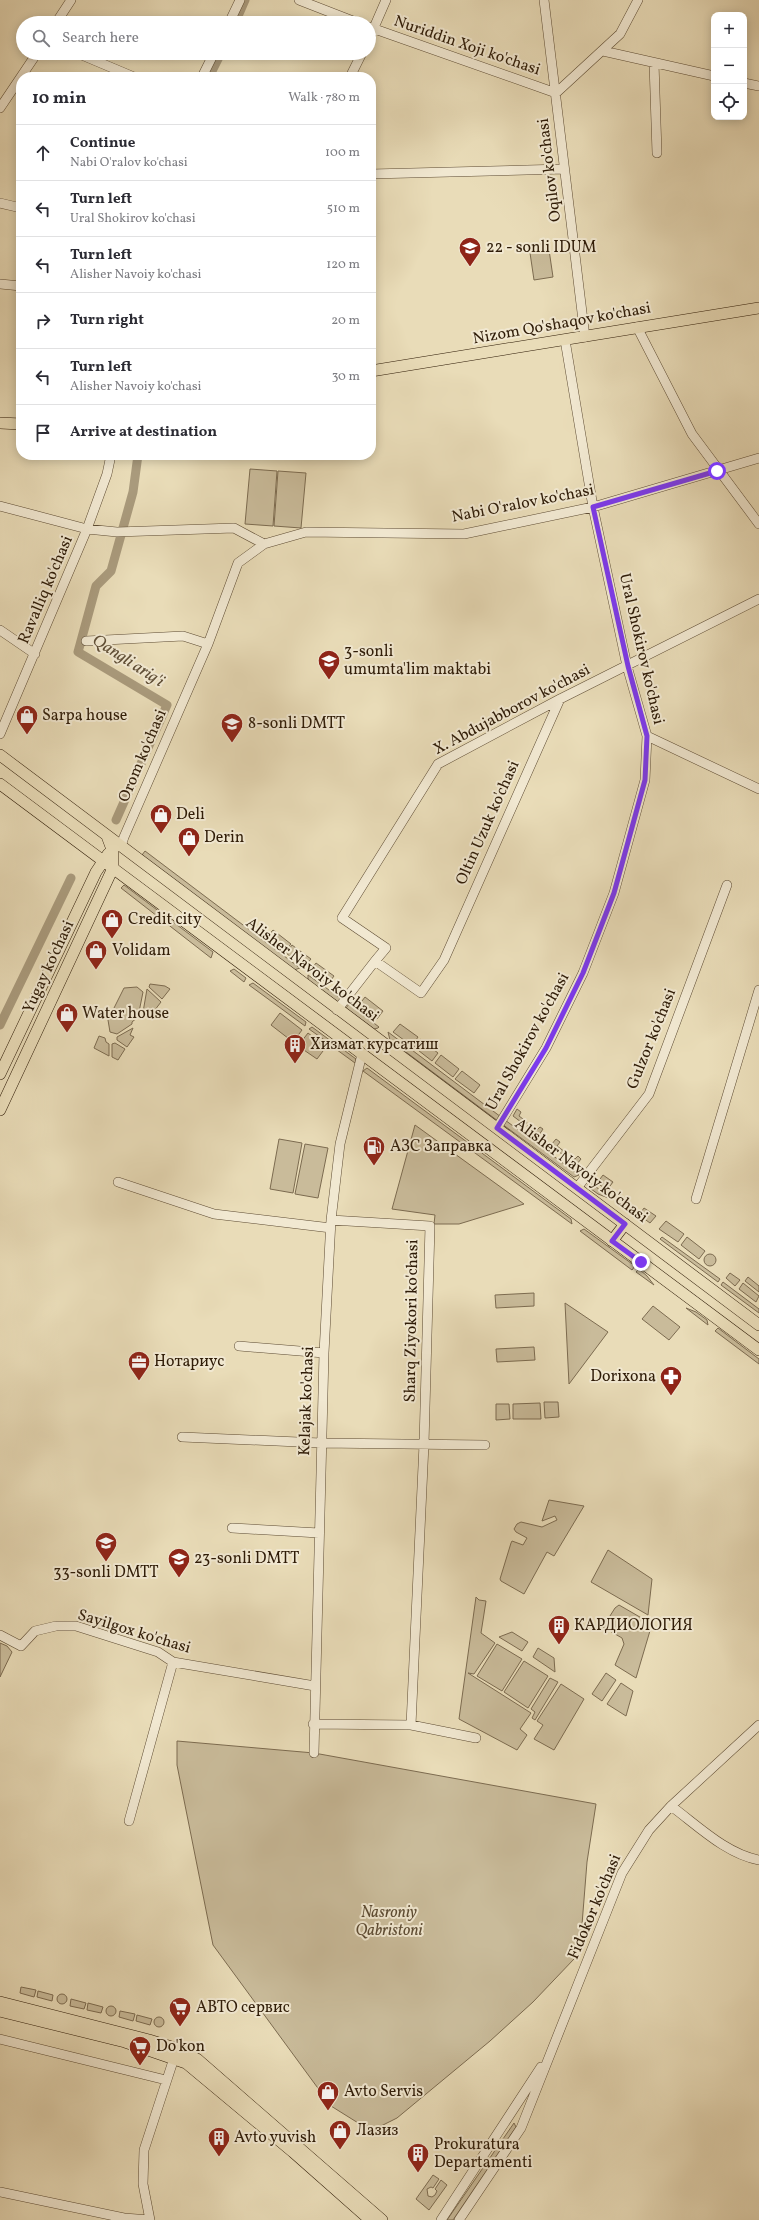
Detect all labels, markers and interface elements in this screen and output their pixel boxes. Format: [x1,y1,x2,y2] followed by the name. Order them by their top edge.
[391,11,543,81] street label: Nuriddin Xoji ko'chasi
[711,12,747,120] map controls
[711,12,747,48] button: +
[16,16,376,60] search box
[30,27,52,49] icon: search
[62,28,139,49] text: Search here
[711,48,747,84] button: −
[711,84,747,120] button: locate
[32,87,86,110] text: 10 min
[288,89,360,107] text: Walk · 780 m
[533,117,567,223] street label: Oqilov ko'chasi
[70,133,135,154] text: Continue
[32,142,54,164] icon: ahead
[325,144,360,162] text: 100 m
[70,154,188,172] text: Nabi O'ralov ko'chasi
[70,189,132,210] text: Turn left
[32,198,54,220] icon: left
[327,200,360,218] text: 510 m
[70,210,196,228] text: Ural Shokirov ko'chasi
[457,235,483,268] school or university icon: 22 - sonli IDUM
[486,237,597,259] place label: 22 - sonli IDUM
[70,245,132,266] text: Turn left
[32,254,54,276] icon: left
[326,256,360,274] text: 120 m
[70,266,201,284] text: Alisher Navoiy ko'chasi
[471,297,653,350] street label: Nizom Qo'shaqov ko'chasi
[32,310,54,332] icon: right
[70,310,144,331] text: Turn right
[331,312,360,330] text: 20 m
[70,357,132,378] text: Turn left
[32,366,54,388] icon: left
[332,368,360,386] text: 30 m
[70,378,201,396] text: Alisher Navoiy ko'chasi
[32,422,54,444] icon: arrive
[70,422,217,443] text: Arrive at destination
[708,462,726,480] route start
[450,479,596,529] street label: Nabi O'ralov ko'chasi
[13,532,79,648] street label: Ravalliq ko'chasi
[613,571,669,727] street label: Ural Shokirov ko'chasi
[88,629,169,693] water label: Qangli arig'i
[344,641,491,681] place label: 3-sonli umumta'lim maktabi
[316,648,342,681] school or university icon: 3-sonli umumta'lim maktabi
[430,659,595,761] street label: X. Abdujabborov ko'chasi
[14,703,40,736] shop icon: Sarpa house
[42,705,127,727] place label: Sarpa house
[114,706,173,806] street label: Orom ko'chasi
[219,711,245,744] school or university icon: 8-sonli DMTT
[248,713,345,735] place label: 8-sonli DMTT
[451,757,525,889] street label: Oltin Uzuk ko'chasi
[148,802,174,835] shop icon: Deli
[176,804,205,826] place label: Deli
[176,825,202,858] shop icon: Derin
[204,827,244,849] place label: Derin
[99,907,125,940] shop icon: Credit city
[128,909,202,931] place label: Credit city
[241,913,383,1028] street label: Alisher Navoiy ko'chasi
[18,917,80,1017] street label: Yugay ko'chasi
[83,938,109,971] shop icon: Volidam
[112,940,171,962] place label: Volidam
[481,969,575,1115] street label: Ural Shokirov ko'chasi
[622,985,682,1093] street label: Gulzor ko'chasi
[54,1001,80,1034] shop icon: Water house
[82,1003,169,1025] place label: Water house
[282,1032,308,1065] building icon: Хизмат курсатиш
[310,1034,439,1056] place label: Хизмат курсатиш
[510,1114,652,1229] street label: Alisher Navoiy ko'chasi
[361,1134,387,1167] fuel station icon: АЗС Заправка
[390,1136,492,1158] place label: АЗС Заправка
[400,1239,424,1403] street label: Sharq Ziyokori ko'chasi
[632,1253,650,1271] route end
[294,1346,320,1456] street label: Kelajak ko'chasi
[126,1349,152,1382] office icon: Нотариус
[154,1351,224,1373] place label: Нотариус
[658,1364,684,1397] pharmacy icon: Dorixona
[590,1366,656,1388] place label: Dorixona
[93,1530,119,1563] school or university icon: 33-sonli DMTT
[166,1546,192,1579] school or university icon: 23-sonli DMTT
[194,1548,299,1570] place label: 23-sonli DMTT
[53,1562,159,1584] place label: 33-sonli DMTT
[75,1604,193,1660] street label: Sayilgox ko'chasi
[546,1613,572,1646] building icon: КАРДИОЛОГИЯ
[574,1615,693,1637] place label: КАРДИОЛОГИЯ
[563,1851,627,1963] street label: Fidokor ko'chasi
[355,1902,424,1942] park label: Nasroniy Qabristoni
[167,1995,193,2028] supermarket icon: АВТО сервис
[196,1997,290,2019] place label: АВТО сервис
[127,2034,153,2067] supermarket icon: Do'kon
[156,2036,205,2058] place label: Do'kon
[315,2079,341,2112] shop icon: Avto Servis
[344,2081,423,2103] place label: Avto Servis
[327,2118,353,2151] shop icon: Лазиз
[356,2120,398,2142] place label: Лазиз
[206,2125,232,2158] building icon: Avto yuvish
[234,2127,316,2149] place label: Avto yuvish
[434,2134,533,2174] place label: Prokuratura Departamenti
[405,2141,431,2174] building icon: Prokuratura Departamenti

